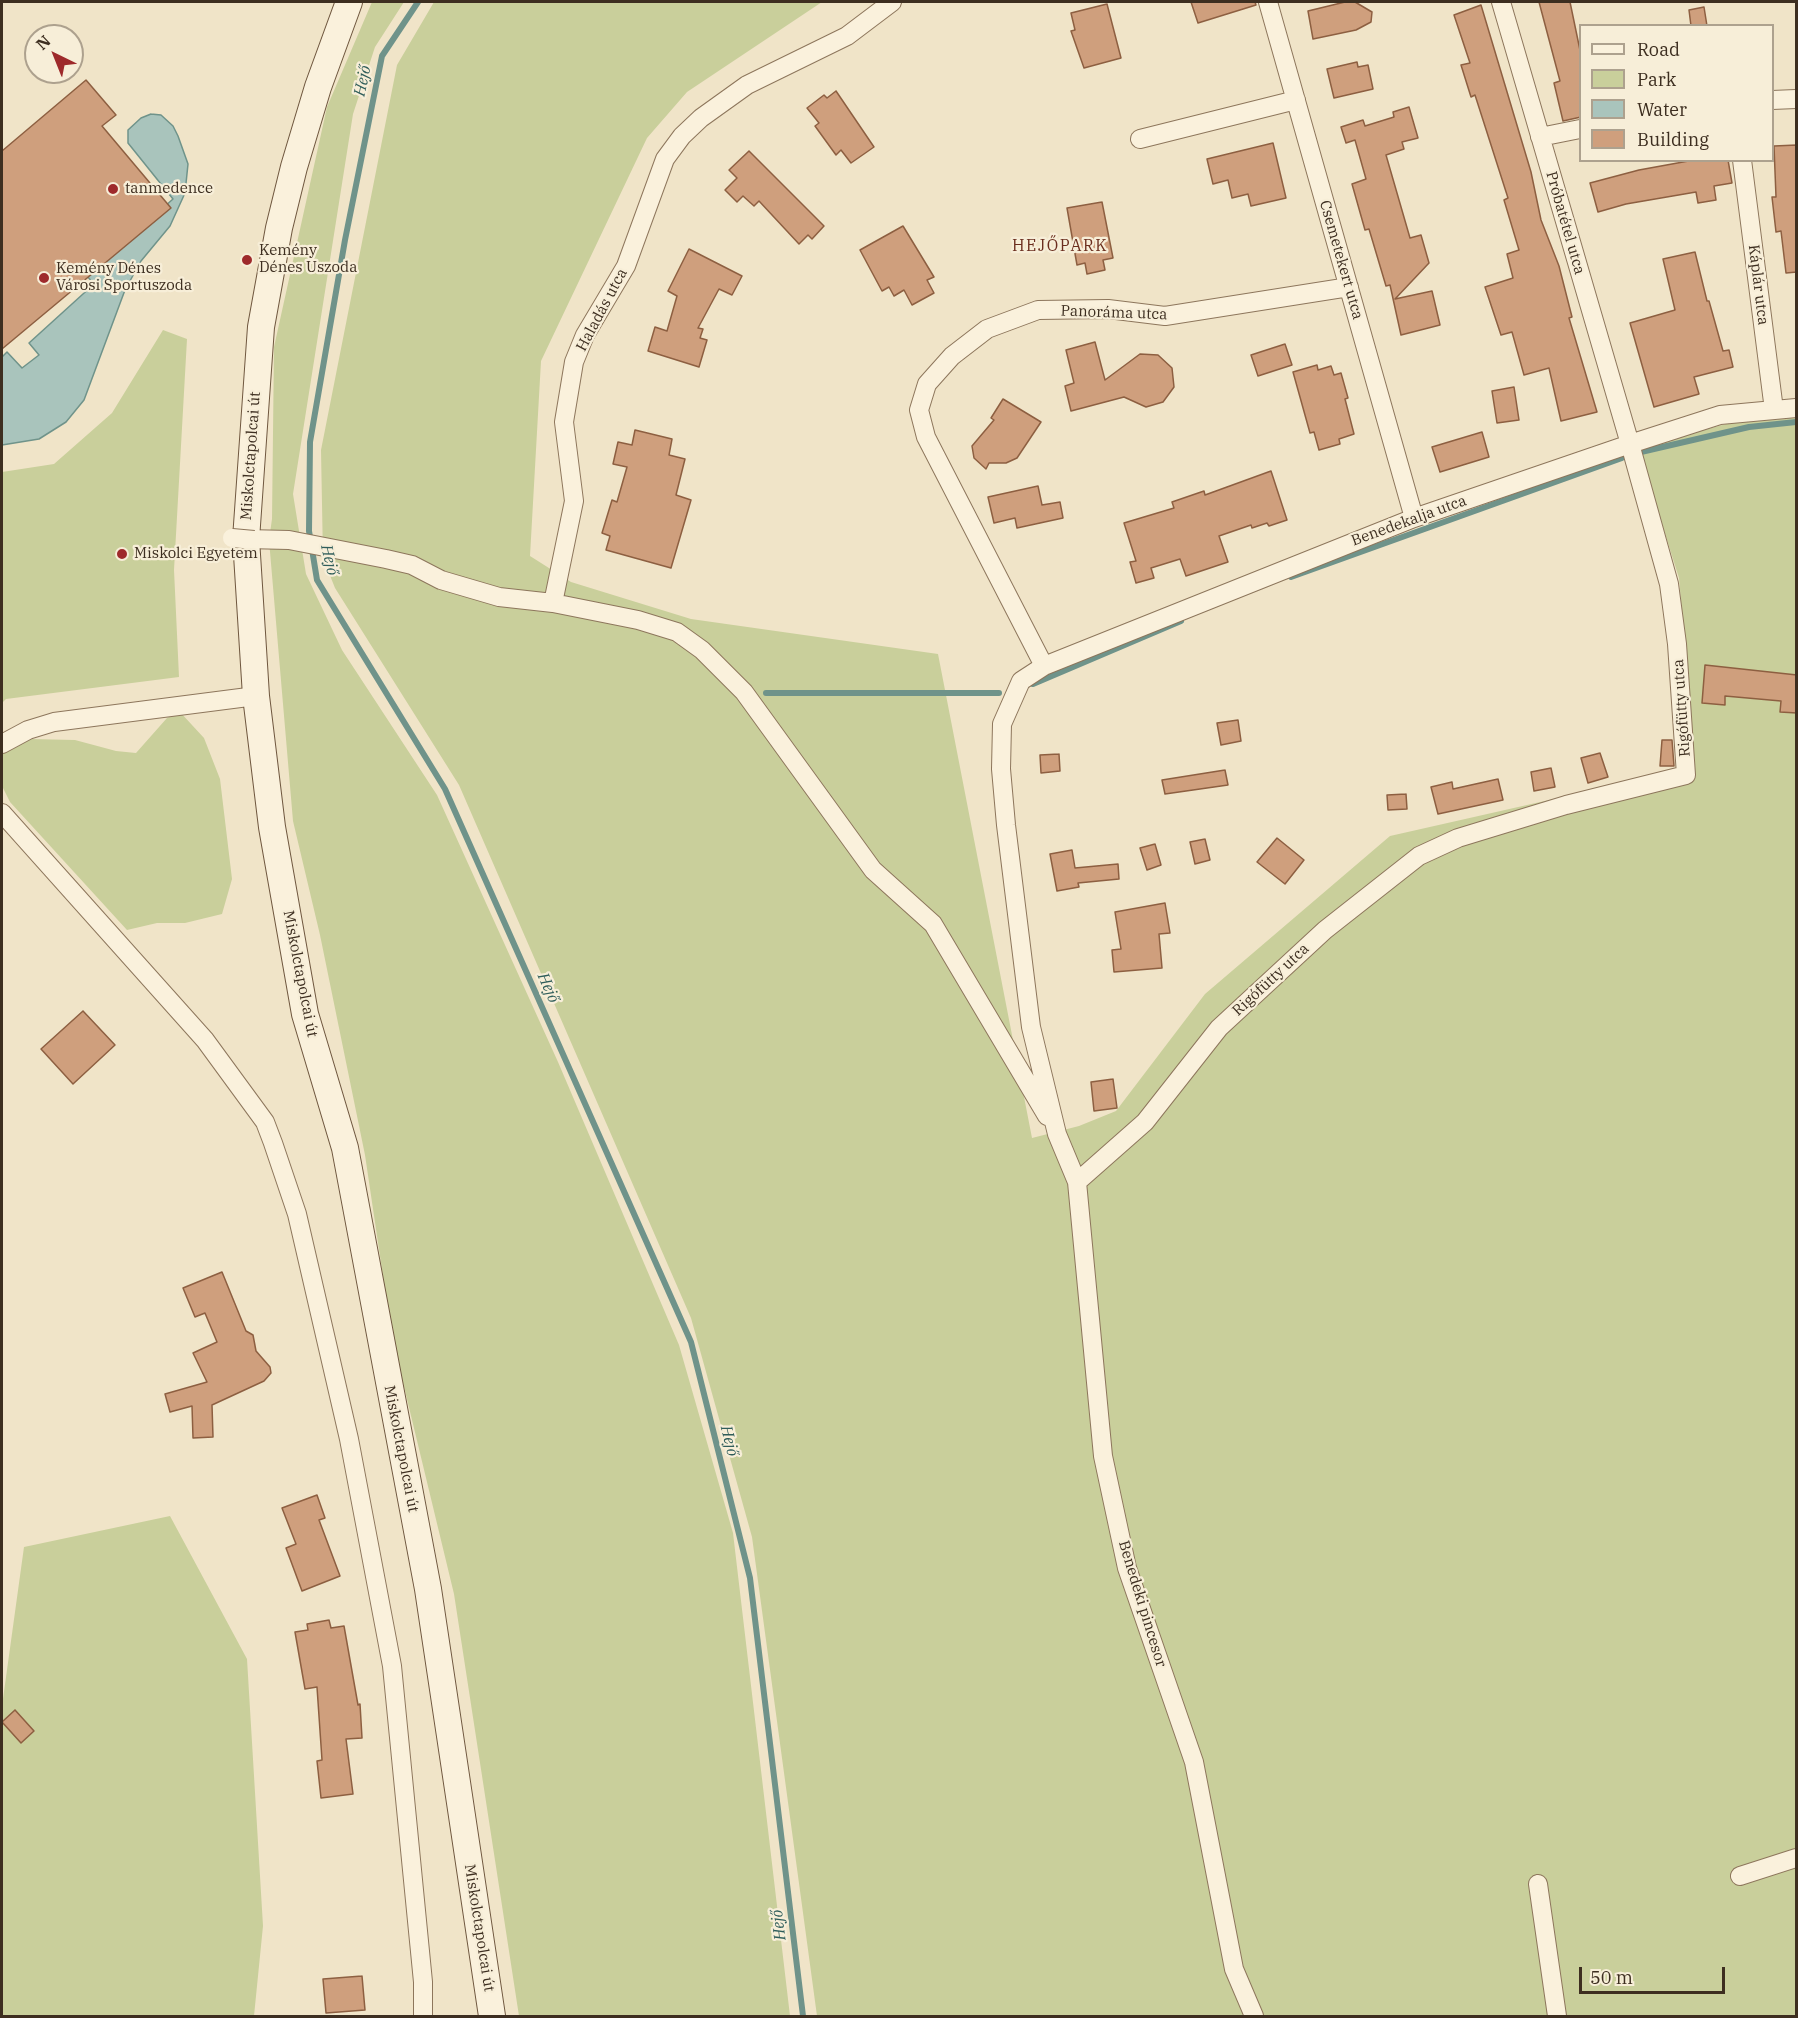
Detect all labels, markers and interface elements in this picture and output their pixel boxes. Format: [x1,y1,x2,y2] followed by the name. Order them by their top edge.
[24,24,84,84] north arrow
[1579,24,1774,162] legend
[32,31,55,54] text: N
[1637,38,1680,61] text: Road
[350,64,376,98] water label: Hejő
[1637,68,1676,91] text: Park
[1637,98,1687,121] text: Water
[1637,128,1709,151] text: Building
[1542,169,1588,277] street label: Próbatétel utca
[125,180,213,198] place label: tanmedence
[106,182,120,196] marker: tanmedence
[1315,198,1367,322] street label: Csemetekert utca
[1012,236,1108,256] district label: HEJŐPARK
[259,242,357,277] place label: Kemény Dénes Uszoda
[1744,244,1772,326] street label: Káplár utca
[240,253,254,267] marker: Kemény Dénes Uszoda
[56,260,192,295] place label: Kemény Dénes Városi Sportuszoda
[573,265,631,355] street label: Haladás utca
[37,271,51,285] marker: Kemény Dénes Városi Sportuszoda
[1060,302,1168,324] street label: Panoráma utca
[238,391,264,521] street label: Miskolctapolcai út
[1349,492,1469,550] street label: Benedekalja utca
[316,543,342,577] water label: Hejő
[134,545,258,563] place label: Miskolci Egyetem
[115,547,129,561] marker: Miskolci Egyetem
[1670,658,1694,758] street label: Rigófütty utca
[279,909,321,1039] street label: Miskolctapolcai út
[1229,940,1313,1020] street label: Rigófütty utca
[533,970,563,1006] water label: Hejő
[380,1384,422,1514] street label: Miskolctapolcai út
[716,1424,742,1458] water label: Hejő
[1114,1538,1170,1670] street label: Benedeki pincesor
[460,1863,498,1993] street label: Miskolctapolcai út
[768,1908,790,1942] water label: Hejő
[1582,1955,1728,1993] scale bar
[1590,1966,1633,1989] text: 50 m

